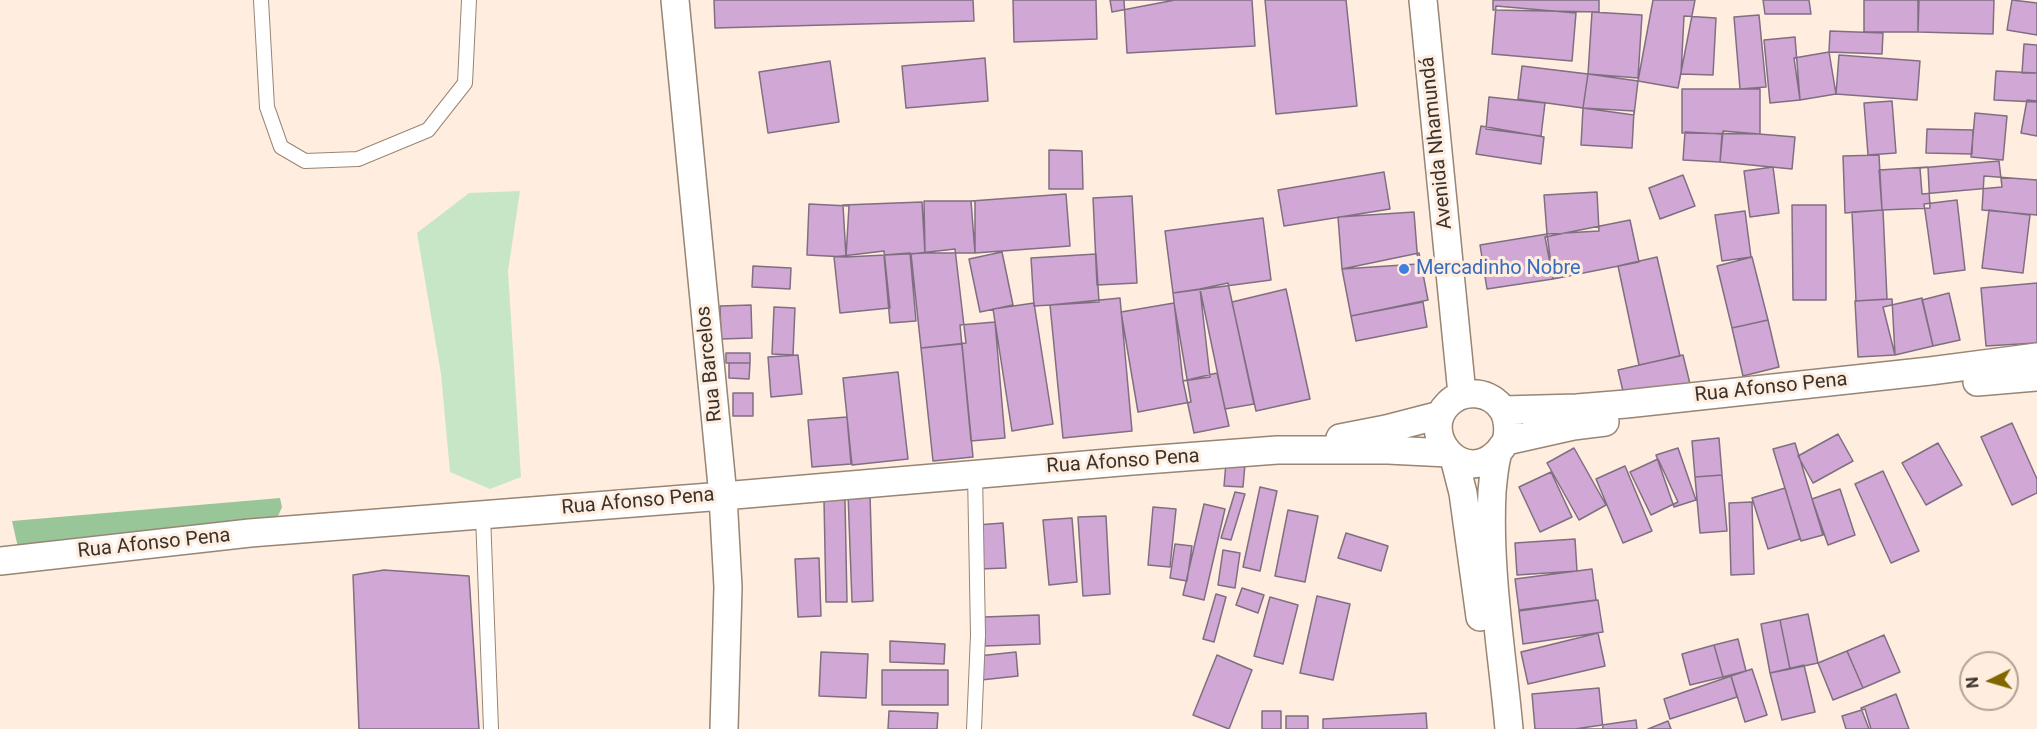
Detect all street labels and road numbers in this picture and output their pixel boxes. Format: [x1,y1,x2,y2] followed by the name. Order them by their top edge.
[1416,55,1458,231] street label: Avenida Nhamundá
[692,305,728,423] street label: Rua Barcelos
[1693,368,1849,408] street label: Rua Afonso Pena
[1046,445,1200,479] street label: Rua Afonso Pena
[561,483,715,521] street label: Rua Afonso Pena
[76,524,232,564] street label: Rua Afonso Pena

